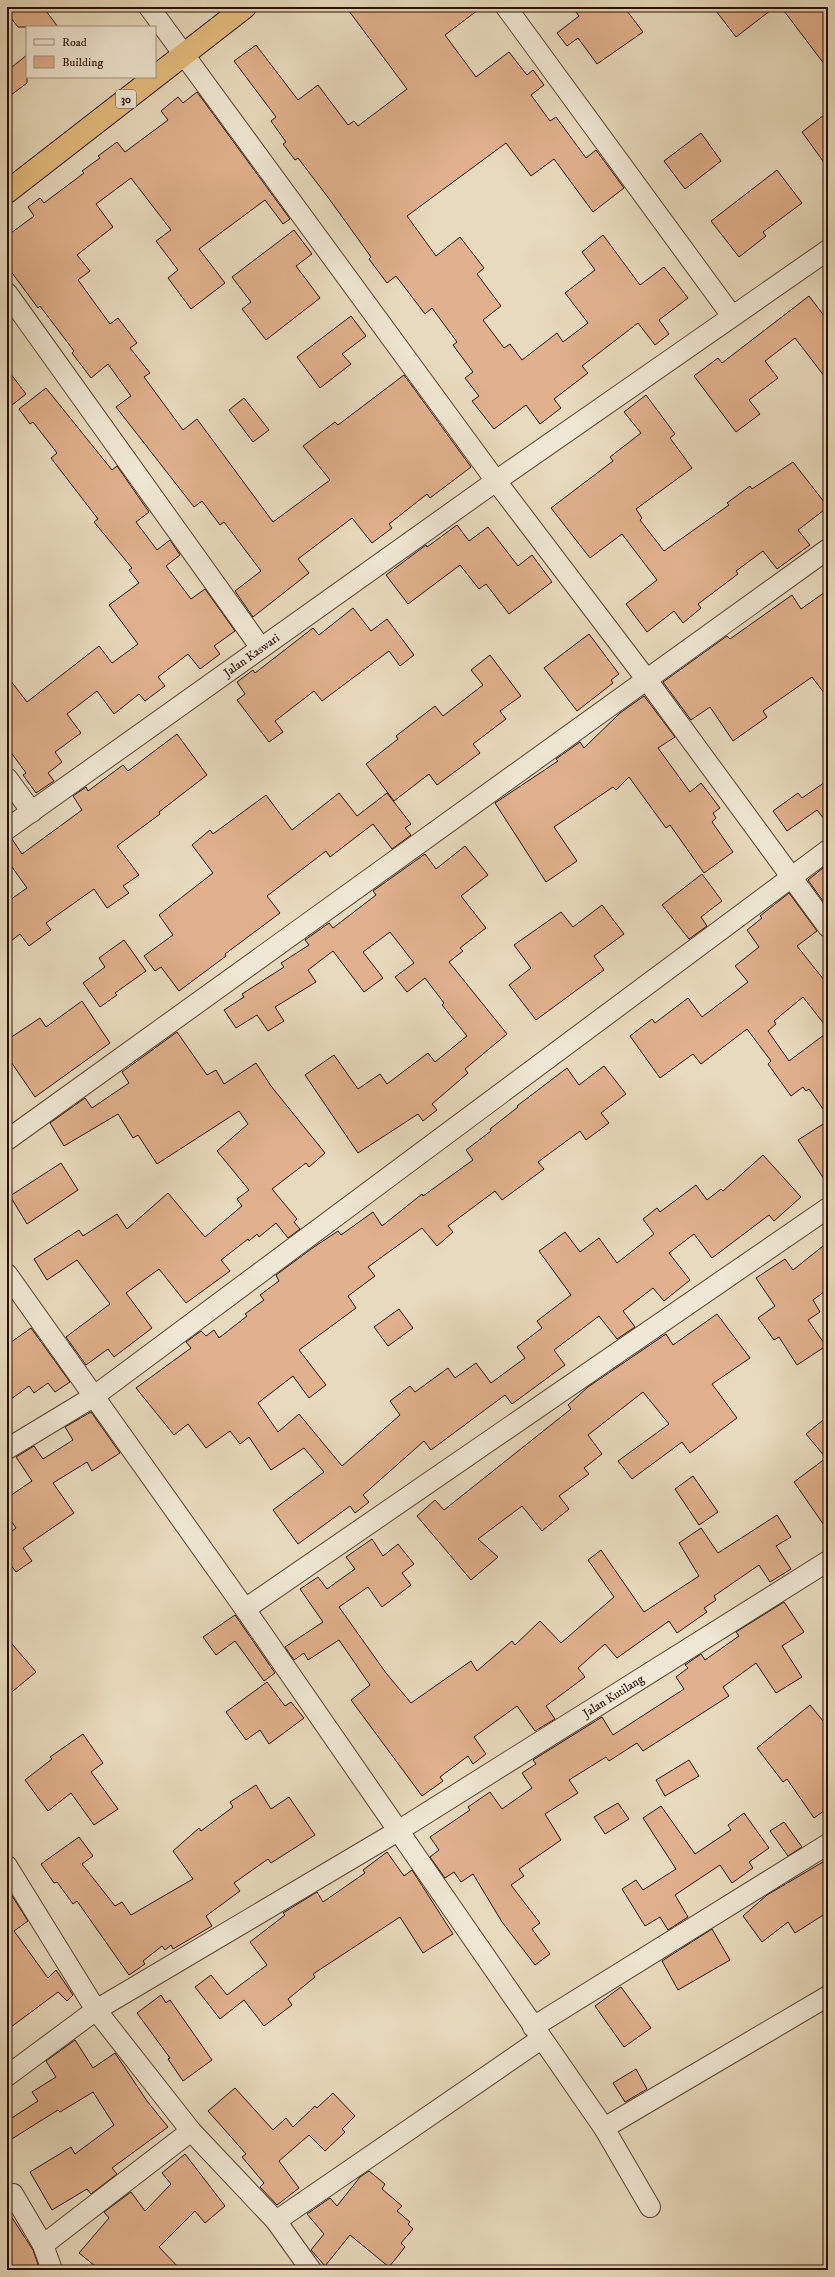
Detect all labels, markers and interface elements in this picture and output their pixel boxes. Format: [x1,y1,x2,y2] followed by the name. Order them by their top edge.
[26,26,156,78] legend
[62,35,87,50] text: Road
[62,55,103,70] text: Building
[116,90,136,108] road number: 30
[220,630,283,681] street label: Jalan Kaswari
[579,1671,647,1722] street label: Jalan Kutilang

